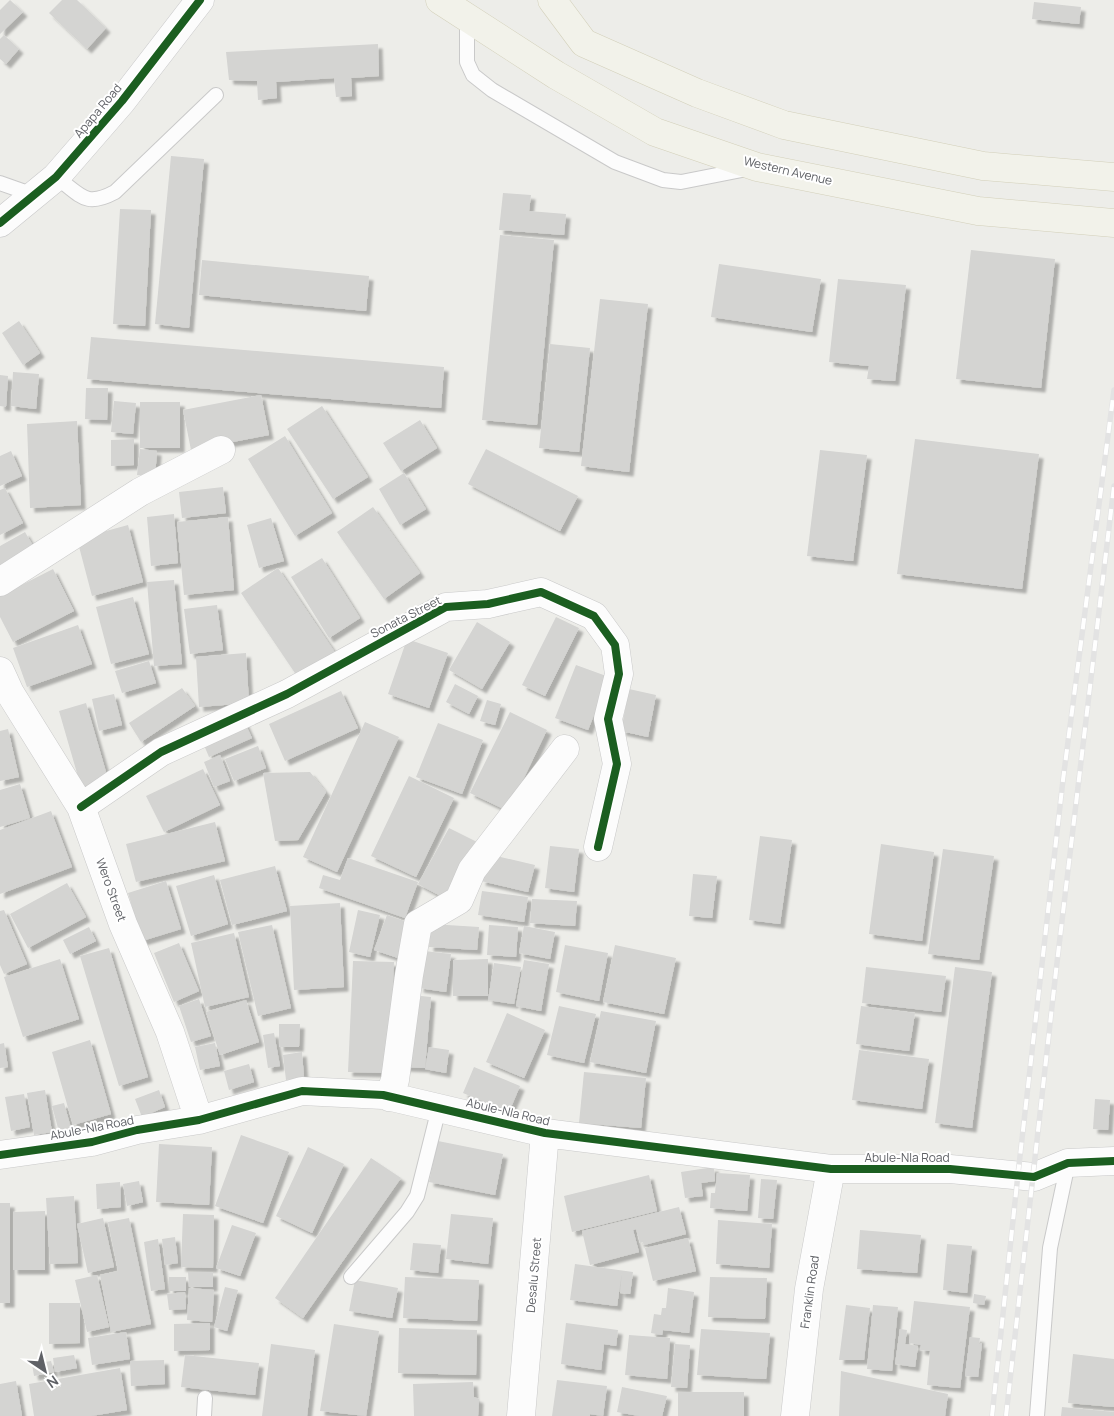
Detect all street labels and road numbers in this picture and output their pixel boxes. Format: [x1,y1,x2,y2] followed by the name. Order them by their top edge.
[70,80,125,141] street label: Apapa Road
[742,152,834,189] street label: Western Avenue
[367,591,444,642] street label: Sonata Street
[92,856,131,924] street label: Wero Street
[465,1094,552,1129] street label: Abule-Nla Road
[48,1111,135,1144] street label: Abule-Nla Road
[864,1149,950,1166] street label: Abule-Nla Road
[522,1236,545,1313] street label: Desalu Street
[796,1254,823,1329] street label: Franklin Road

